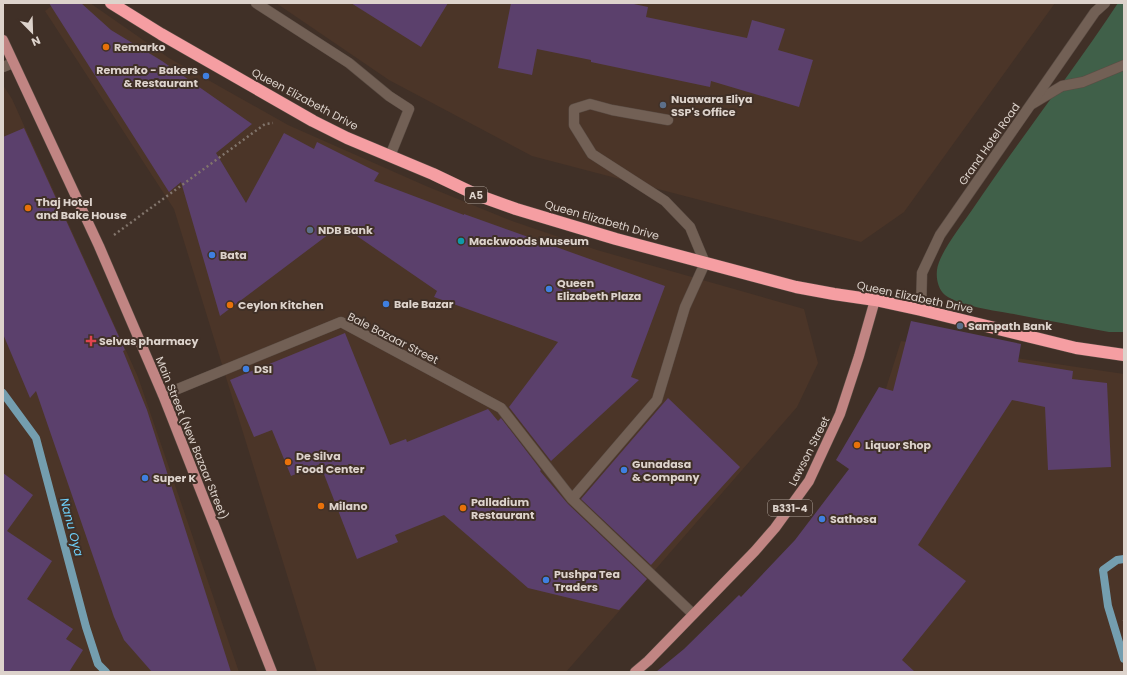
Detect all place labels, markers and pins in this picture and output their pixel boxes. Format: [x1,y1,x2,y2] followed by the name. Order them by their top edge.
[114,39,166,55] place label: Remarko
[101,42,111,52] marker: Remarko
[96,62,199,91] place label: Remarko - Bakers & Restaurant
[201,71,211,81] marker: Remarko - Bakers & Restaurant
[671,91,753,120] place label: Nuawara Eliya SSP's Office
[658,100,668,110] marker: Nuawara Eliya SSP's Office
[36,194,127,223] place label: Thaj Hotel and Bake House
[23,203,33,213] marker: Thaj Hotel and Bake House
[318,222,373,238] place label: NDB Bank
[305,225,315,235] marker: NDB Bank
[469,233,589,249] place label: Mackwoods Museum
[456,236,466,246] marker: Mackwoods Museum
[220,247,247,263] place label: Bata
[207,250,217,260] marker: Bata
[557,275,641,304] place label: Queen Elizabeth Plaza
[544,284,554,294] marker: Queen Elizabeth Plaza
[394,296,454,312] place label: Bale Bazar
[238,297,324,313] place label: Ceylon Kitchen
[381,299,391,309] marker: Bale Bazar
[225,300,235,310] marker: Ceylon Kitchen
[968,318,1052,334] place label: Sampath Bank
[955,321,965,331] marker: Sampath Bank
[99,333,198,349] place label: Selvas pharmacy
[86,336,96,346] marker: Selvas pharmacy
[254,361,272,377] place label: DSI
[241,364,251,374] marker: DSI
[865,437,932,453] place label: Liquor Shop
[852,440,862,450] marker: Liquor Shop
[296,448,365,477] place label: De Silva Food Center
[632,456,699,485] place label: Gunadasa & Company
[283,457,293,467] marker: De Silva Food Center
[619,465,629,475] marker: Gunadasa & Company
[153,470,196,486] place label: Super K
[140,473,150,483] marker: Super K
[471,494,535,523] place label: Palladium Restaurant
[329,498,367,514] place label: Milano
[316,501,326,511] marker: Milano
[458,503,468,513] marker: Palladium Restaurant
[830,511,877,527] place label: Sathosa
[817,514,827,524] marker: Sathosa
[554,566,620,595] place label: Pushpa Tea Traders
[541,575,551,585] marker: Pushpa Tea Traders

